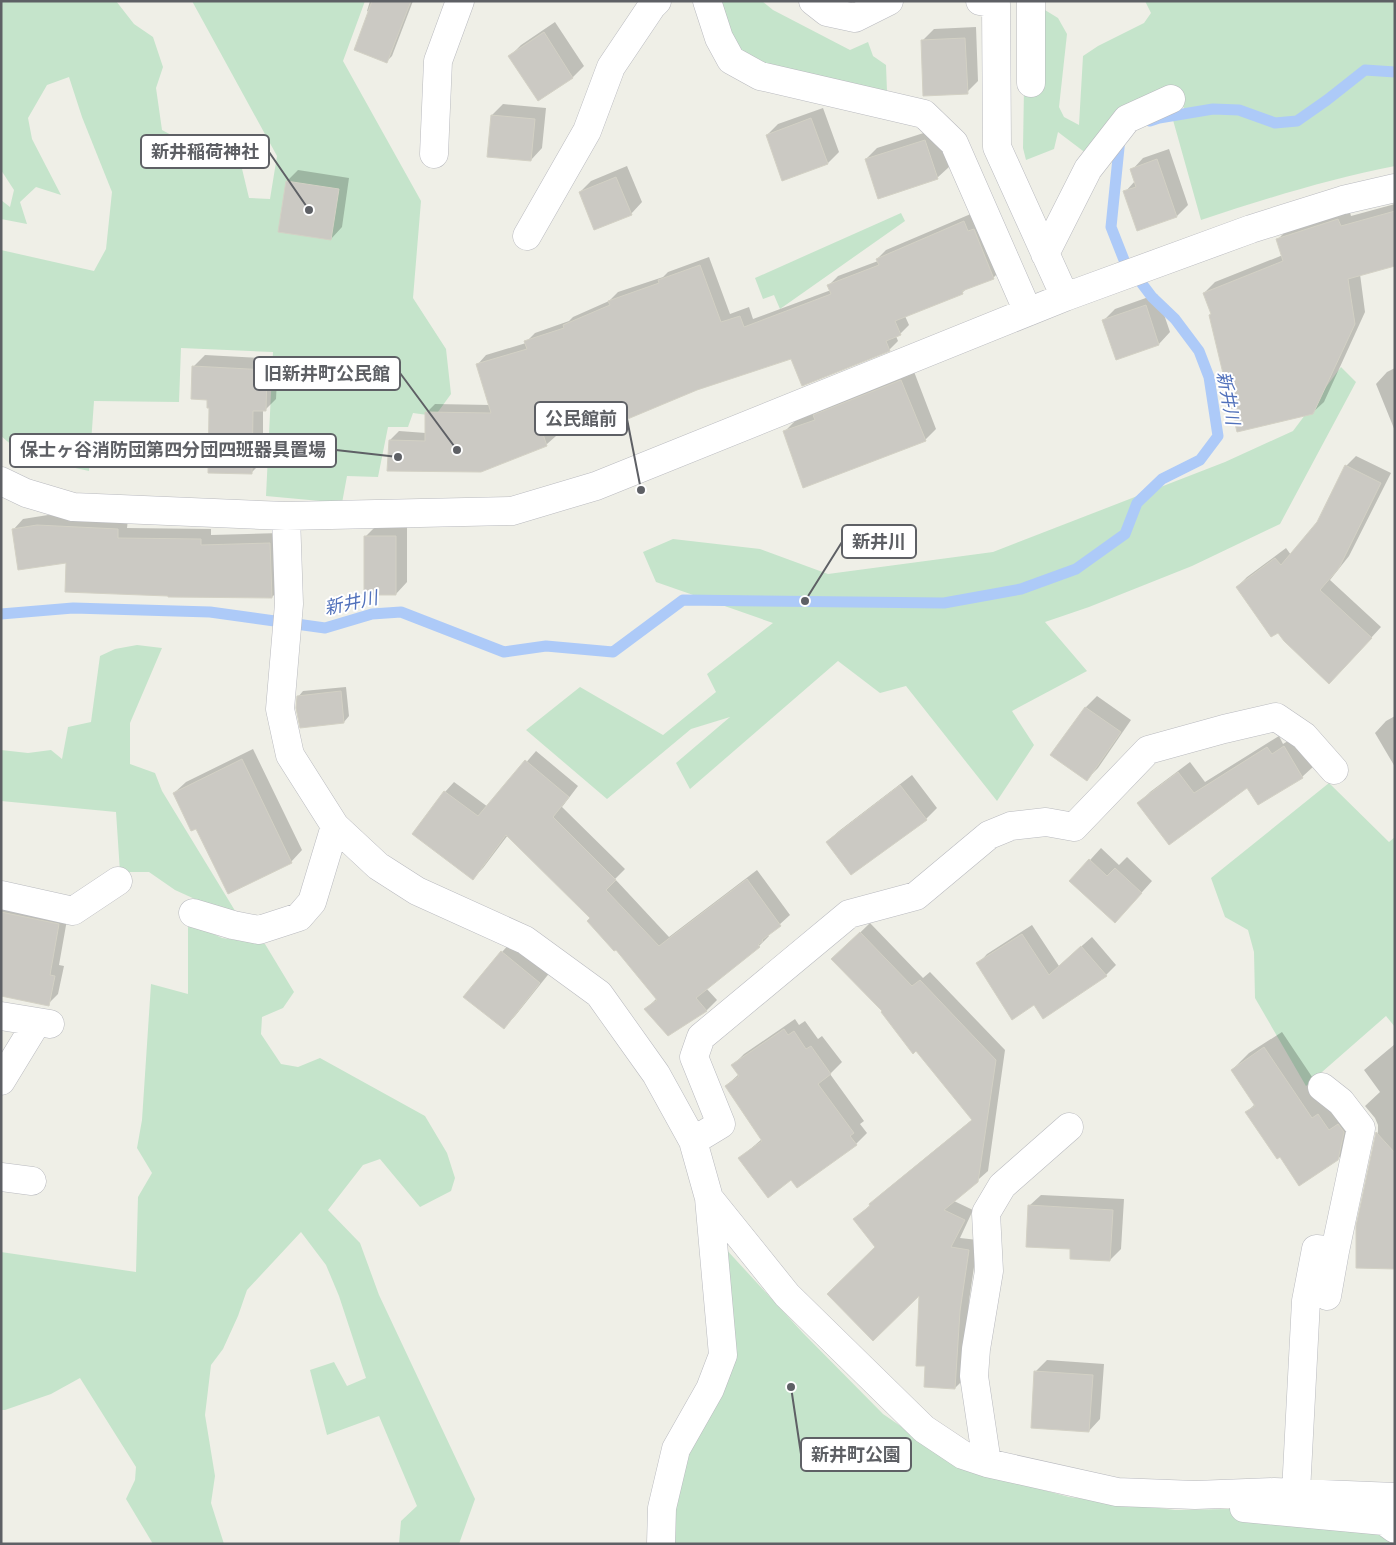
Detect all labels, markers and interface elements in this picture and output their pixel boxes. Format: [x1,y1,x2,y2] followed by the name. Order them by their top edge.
[141,135,269,168] callout: 新井稲荷神社
[151,141,259,163] text: 新井稲荷神社
[254,357,400,390] callout: 旧新井町公民館
[264,363,390,385] text: 旧新井町公民館
[1212,369,1244,429] water label: 新井川
[535,402,627,435] callout: 公民館前
[545,408,617,430] text: 公民館前
[10,434,336,467] callout: 保士ヶ谷消防団第四分団四班器具置場
[20,439,326,461] text: 保士ヶ谷消防団第四分団四班器具置場
[842,525,916,558] callout: 新井川
[852,531,906,553] text: 新井川
[322,586,382,619] water label: 新井川
[801,1438,911,1471] callout: 新井町公園
[811,1444,901,1466] text: 新井町公園

